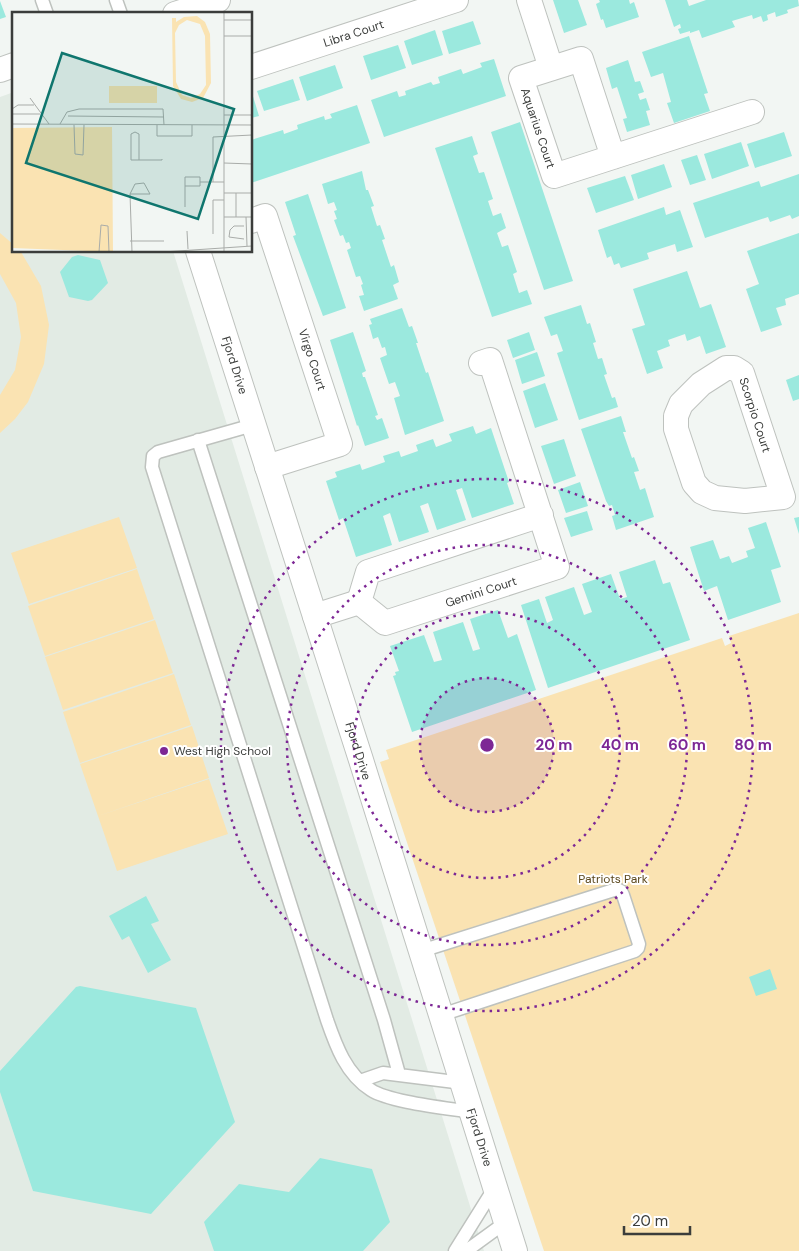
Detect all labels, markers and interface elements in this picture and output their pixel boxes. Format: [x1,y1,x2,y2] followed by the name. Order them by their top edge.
[12,12,252,252] inset map
[321,16,386,51] street label: Libra Court
[517,86,559,171] street label: Aquarius Court
[295,327,330,393] street label: Virgo Court
[218,334,251,396] street label: Fjord Drive
[735,376,775,455] street label: Scorpio Court
[443,573,519,611] street label: Gemini Court
[341,720,375,782] street label: Fjord Drive
[536,735,572,755] text: 20 m
[601,735,639,755] text: 40 m
[668,735,706,755] text: 60 m
[734,735,772,755] text: 80 m
[478,736,496,754] centre of rings
[174,743,271,759] place label: West High School
[158,745,170,757] marker: West High School
[578,871,648,887] park label: Patriots Park
[463,1106,496,1169] street label: Fjord Drive
[624,1204,690,1236] scale bar
[632,1211,668,1231] text: 20 m

